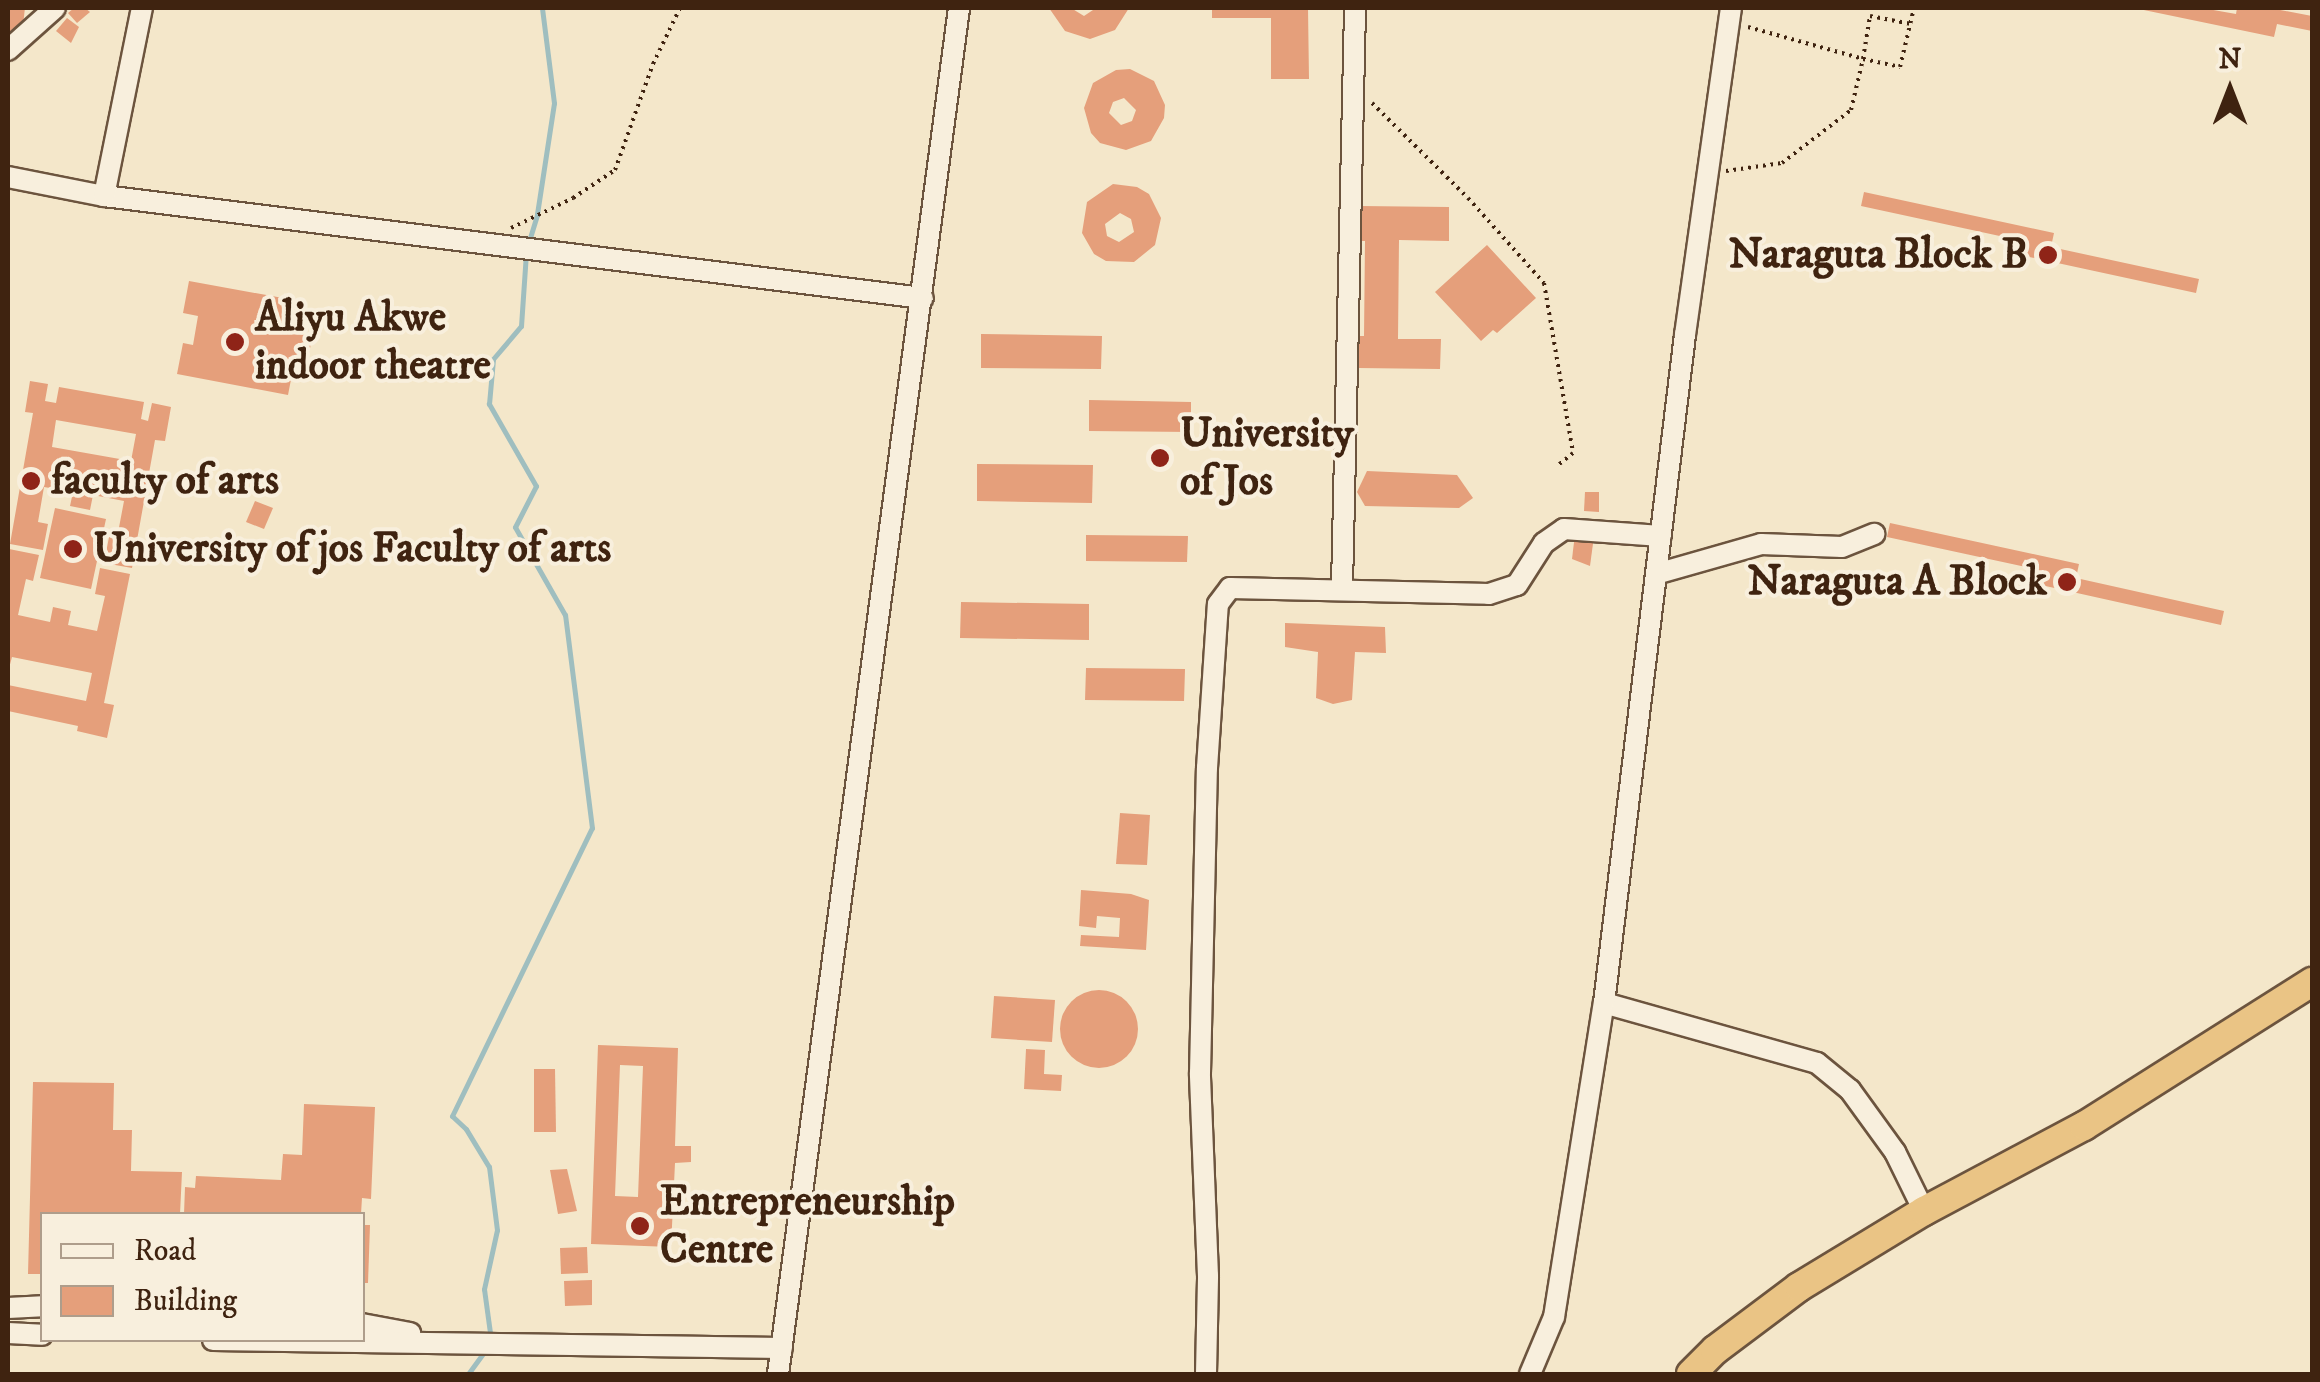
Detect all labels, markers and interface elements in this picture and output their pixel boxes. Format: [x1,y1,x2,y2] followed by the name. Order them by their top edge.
[2180,40,2280,140] north arrow
[2219,42,2241,77] text: N
[1728,230,2028,280] place label: Naraguta Block B
[2037,244,2059,266] marker: Naraguta Block B
[255,293,491,392] place label: Aliyu Akwe indoor theatre
[224,331,246,353] marker: Aliyu Akwe indoor theatre
[1180,409,1354,508] place label: University of Jos
[1149,447,1171,469] marker: University of Jos
[51,456,279,506] place label: faculty of arts
[20,470,42,492] marker: faculty of arts
[93,524,611,574] place label: University of jos Faculty of arts
[62,538,84,560] marker: University of jos Faculty of arts
[1747,557,2047,607] place label: Naraguta A Block
[2056,571,2078,593] marker: Naraguta A Block
[660,1177,955,1276] place label: Entrepreneurship Centre
[40,1212,365,1342] legend
[629,1215,651,1237] marker: Entrepreneurship Centre
[134,1233,196,1270] text: Road
[134,1283,237,1320] text: Building

